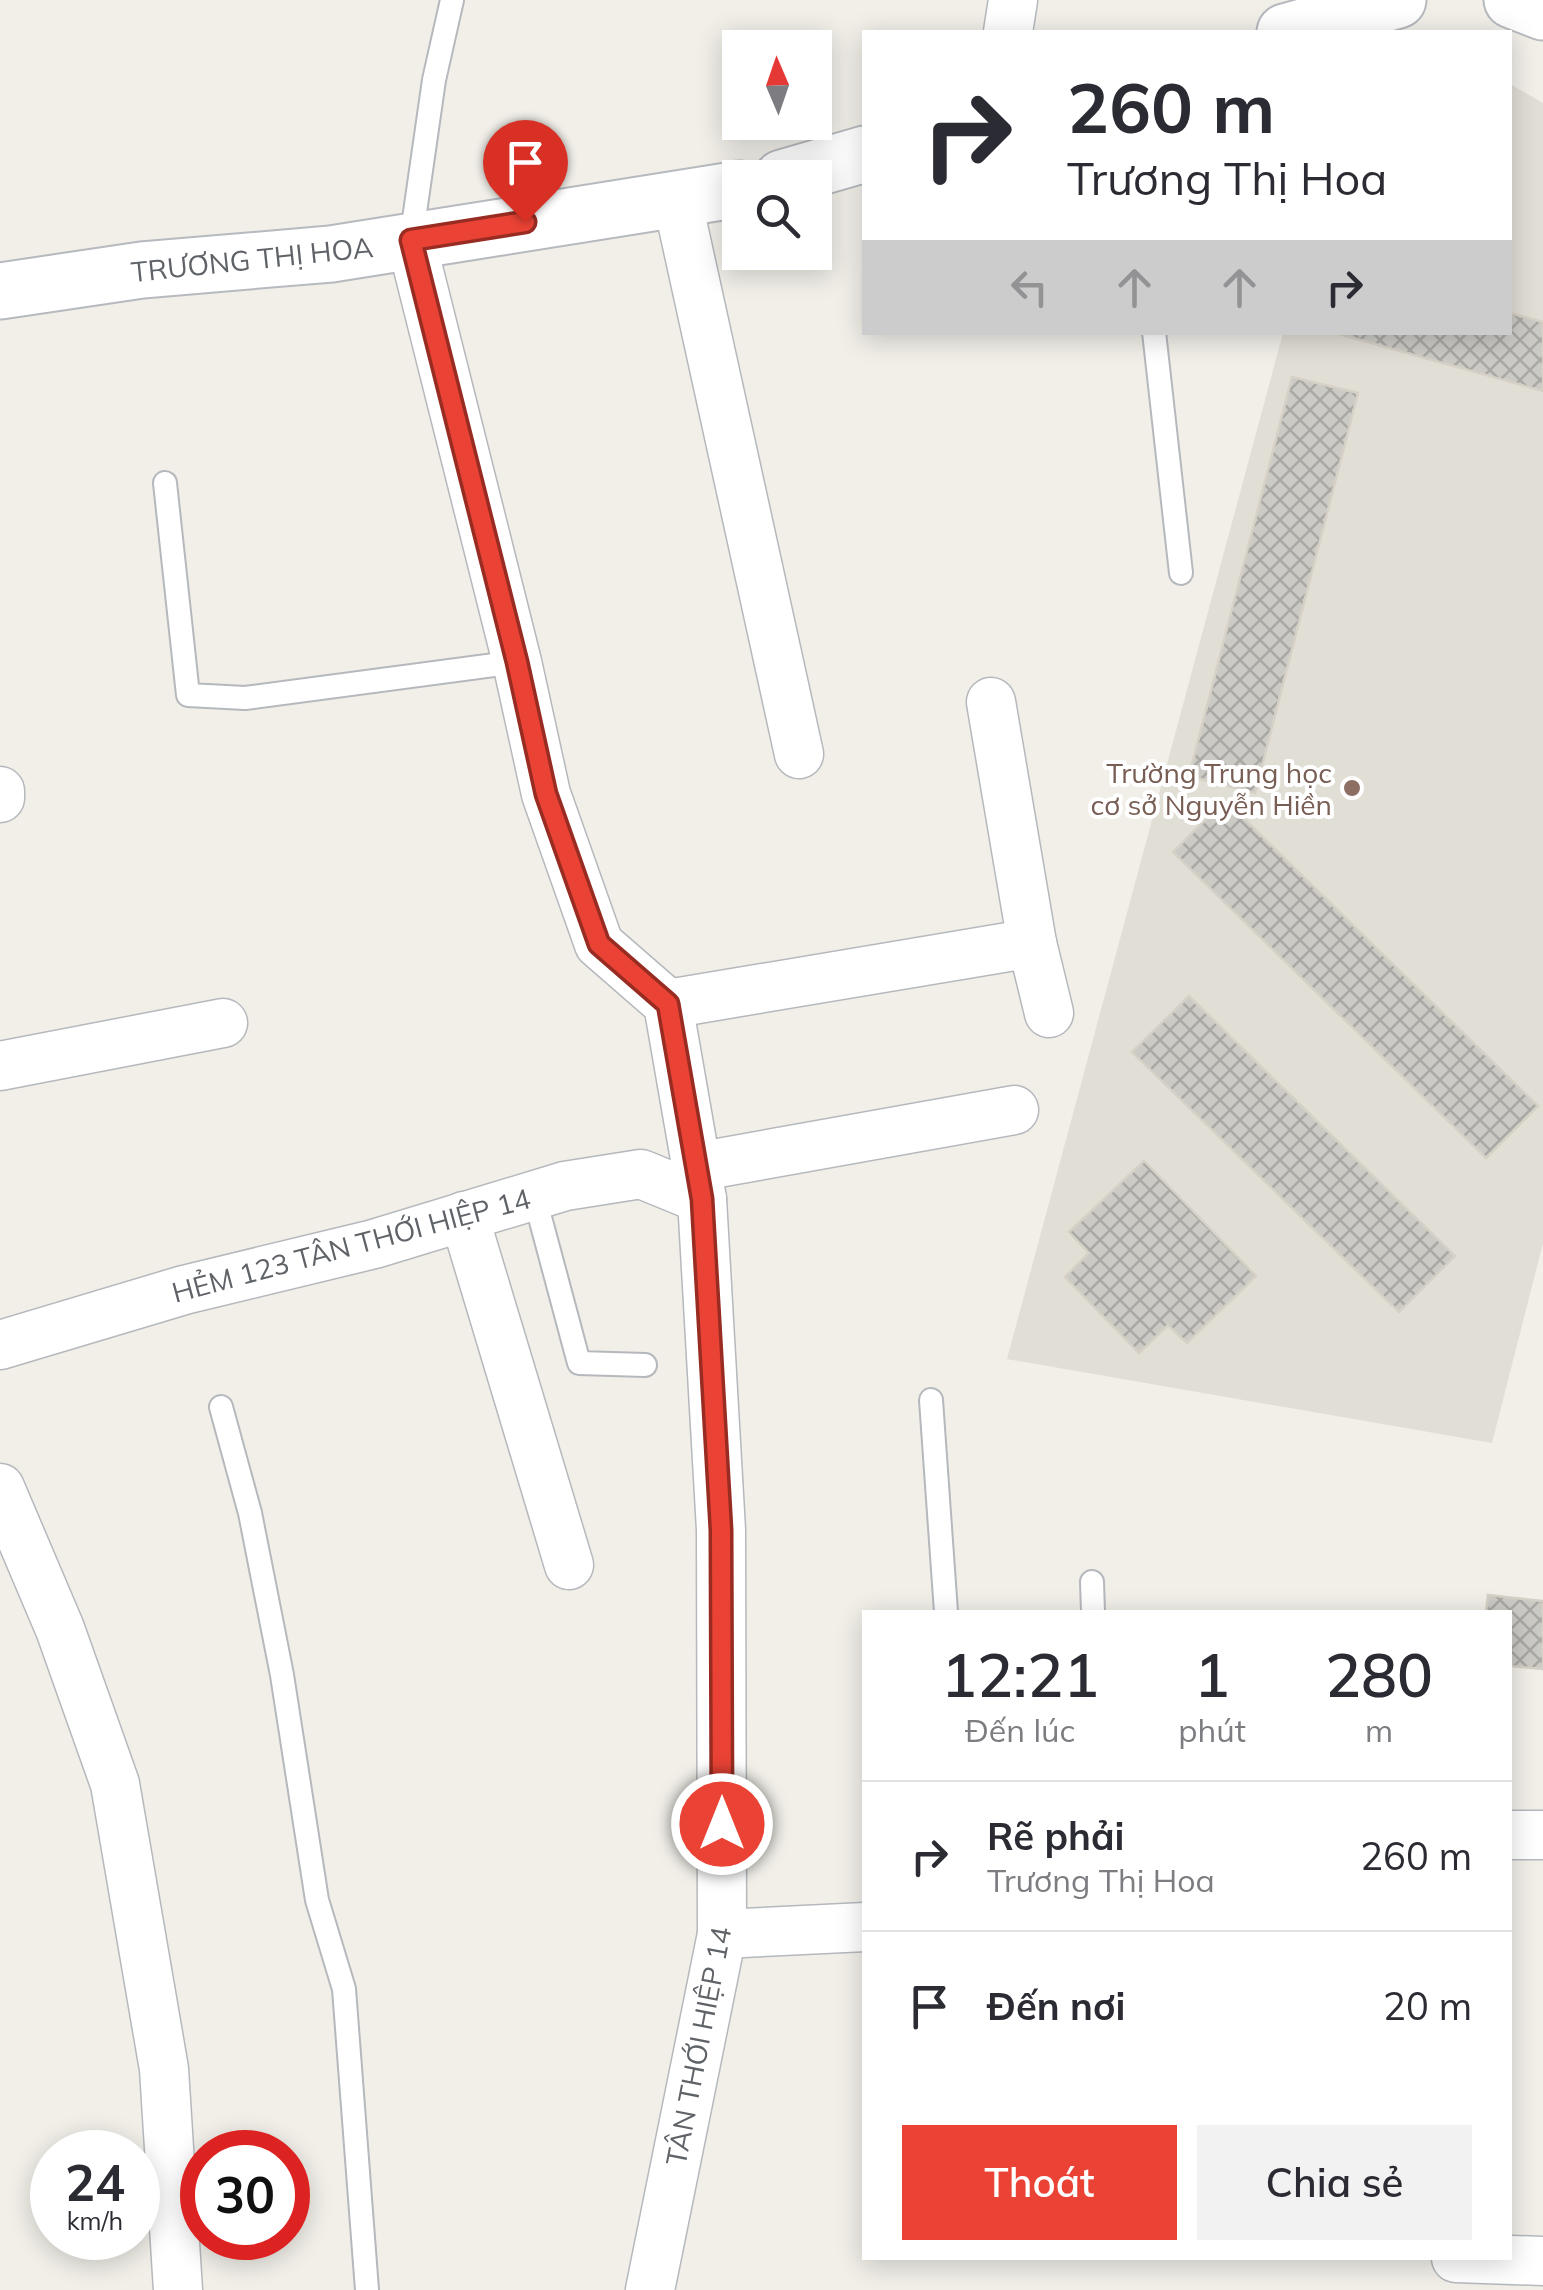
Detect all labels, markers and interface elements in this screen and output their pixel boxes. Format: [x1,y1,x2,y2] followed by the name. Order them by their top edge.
[722,30,832,140] north arrow
[722,30,832,270] map controls
[1067,63,1275,151] text: 260 m
[902,70,1032,200] icon: right
[483,120,568,223] pin
[498,135,553,190] icon: arrive
[1067,150,1387,206] text: Trương Thị Hoa
[722,160,832,270] button: search
[129,229,375,289] street label: TRƯƠNG THỊ HOA
[1002,260,1057,315] icon: left
[1107,260,1162,315] icon: ahead
[1212,260,1267,315] icon: ahead
[1317,260,1372,315] icon: right
[1091,755,1332,822] place label: Trường Trung học cơ sở Nguyễn Hiền
[1341,777,1363,799] marker: Trường Trung học cơ sở Nguyễn Hiền
[168,1180,534,1310] street label: HẺM 123 TÂN THỚI HIỆP 14
[941,1637,1099,1712] text: 12:21
[1194,1637,1230,1712] text: 1
[1325,1637,1433,1712] text: 280
[965,1710,1075,1750] text: Đến lúc
[1178,1710,1246,1750] text: phút
[1365,1710,1393,1750] text: m
[670,1772,774,1876] position arrow
[987,1812,1124,1860] text: Rẽ phải
[902,1829,957,1884] icon: right
[1360,1832,1472,1880] text: 260 m
[987,1860,1215,1900] text: Trương Thị Hoa
[658,1923,738,2168] street label: TÂN THỚI HIỆP 14
[902,1979,957,2034] icon: arrive
[987,1982,1125,2030] text: Đến nơi
[1383,1982,1472,2030] text: 20 m
[902,2125,1177,2240] button: Thoát
[1197,2125,1472,2240] button: Chia sẻ
[180,2130,310,2260] speed limit sign: 30
[65,2151,125,2214] text: 24
[67,2205,123,2236] text: km/h

